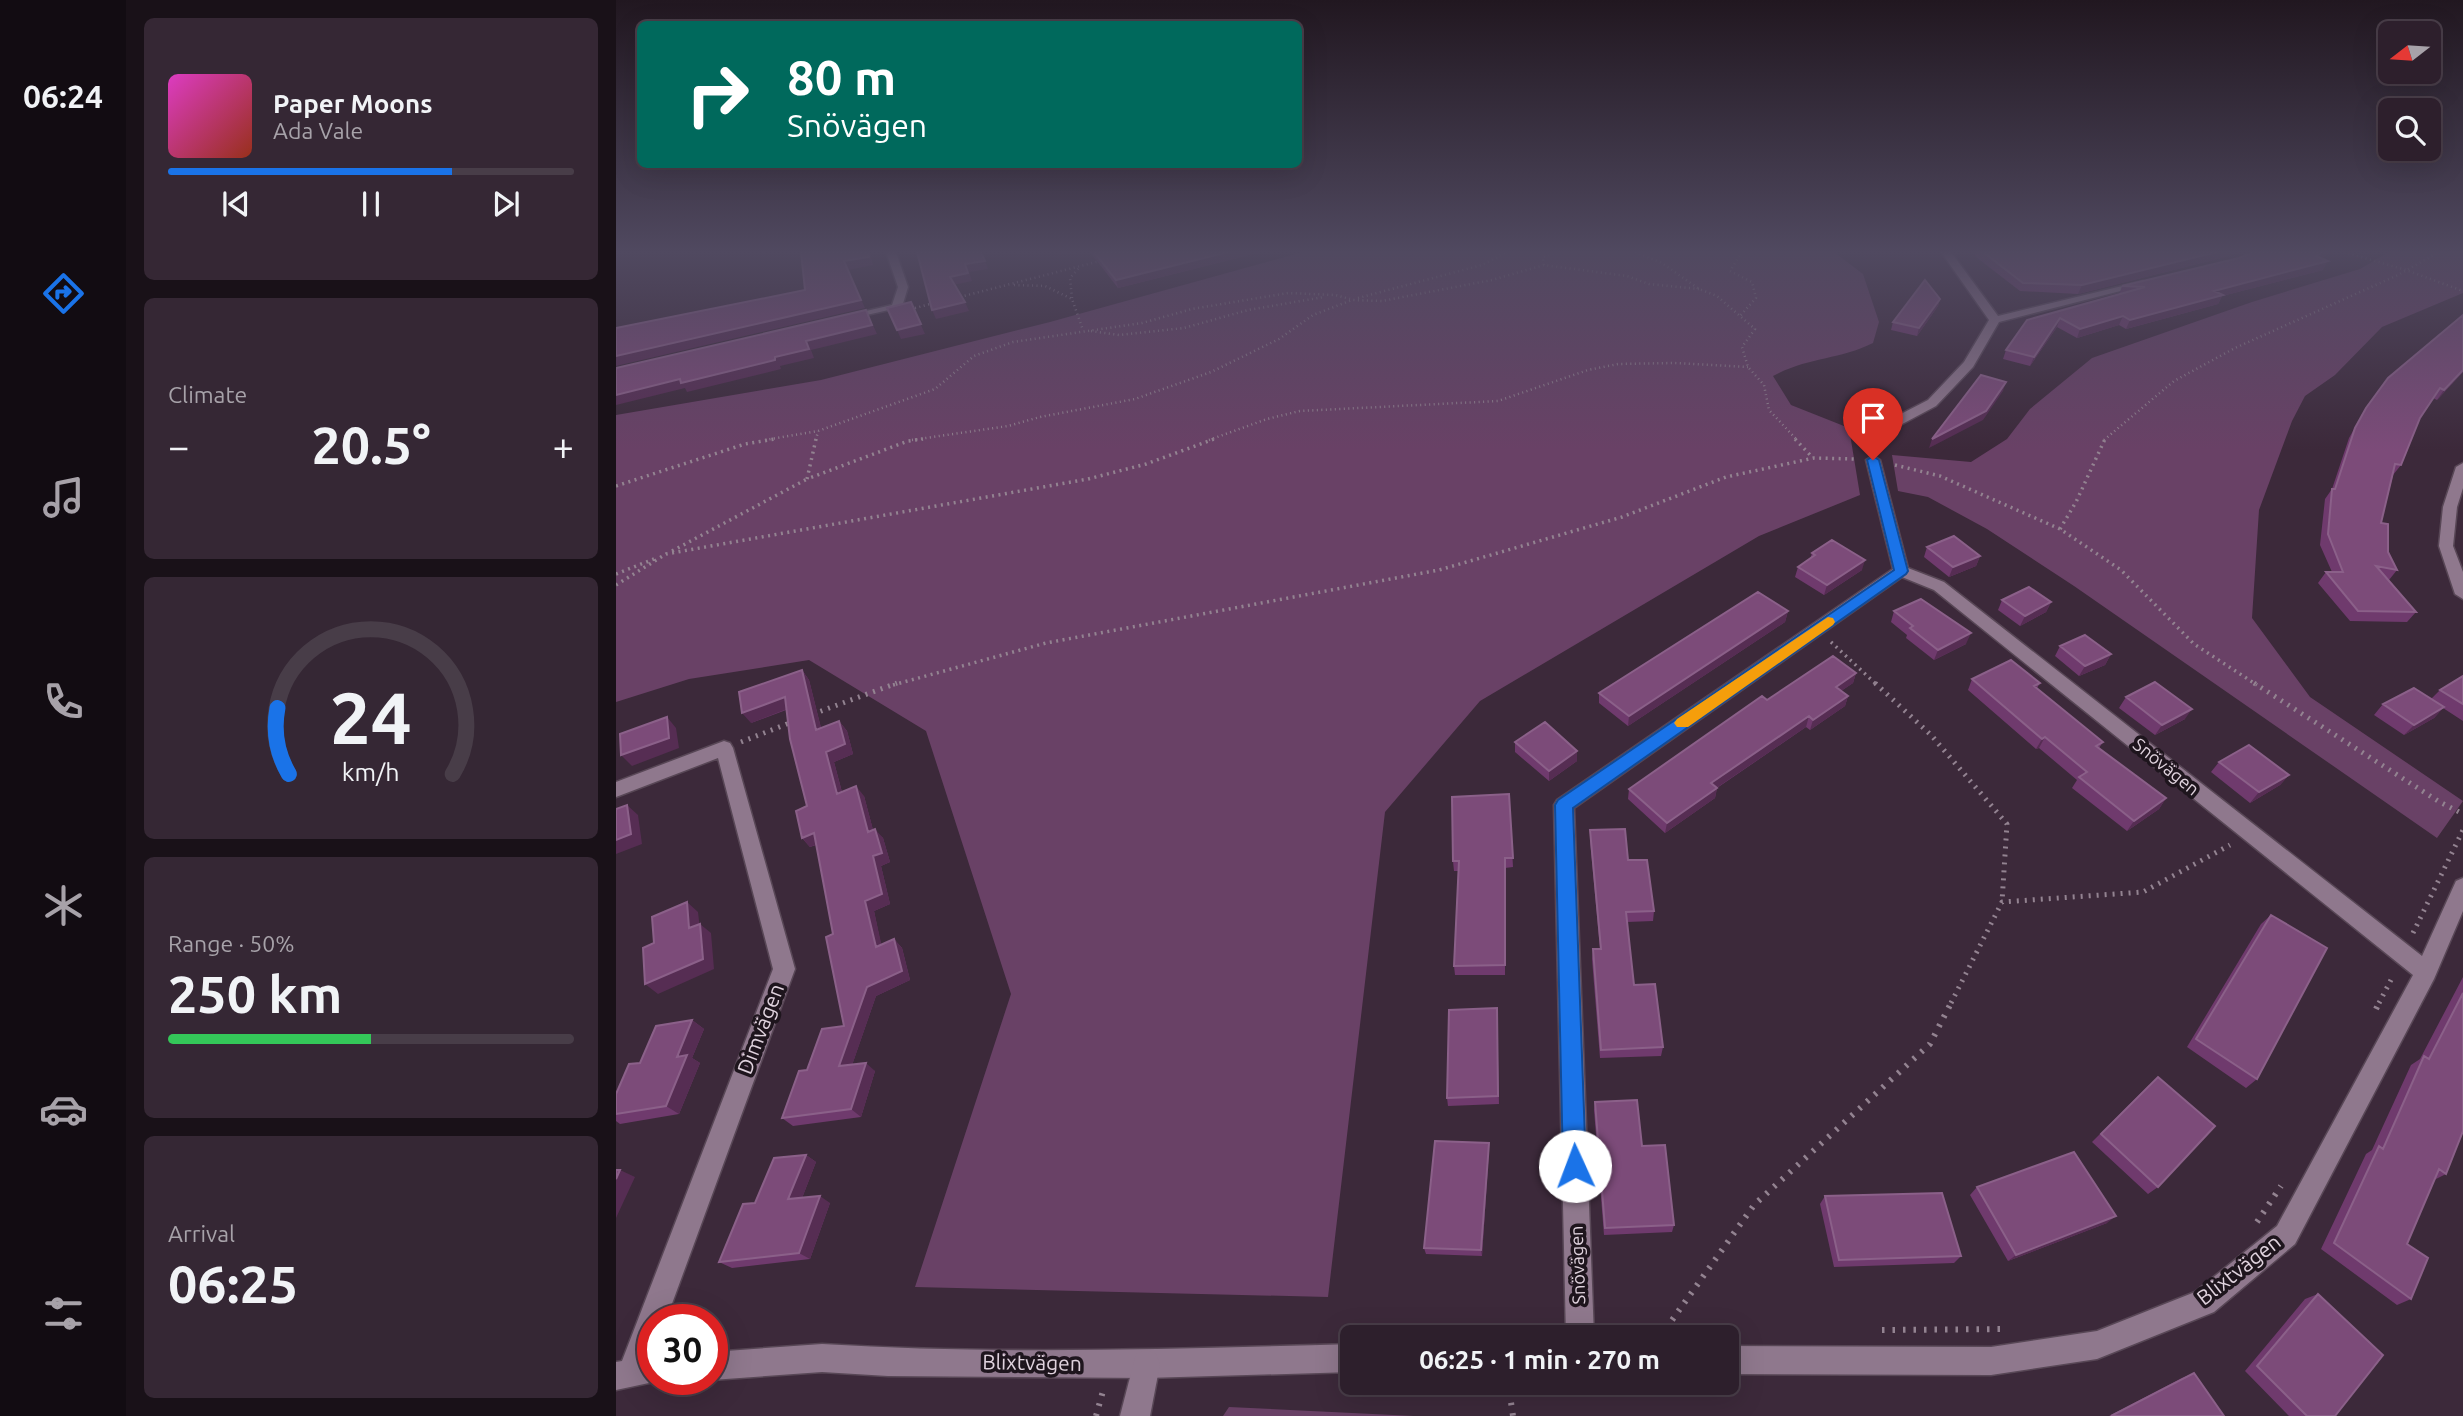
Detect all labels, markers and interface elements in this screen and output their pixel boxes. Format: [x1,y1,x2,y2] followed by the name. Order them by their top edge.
[2378,21,2441,84] north arrow
[2378,21,2441,161] map controls
[672,49,763,140] icon: right
[787,49,896,104] text: 80 m
[23,78,103,114] text: 06:24
[273,89,432,118] text: Paper Moons
[2378,98,2441,161] button: search
[787,107,927,143] text: Snövägen
[273,118,363,143] text: Ada Vale
[217,185,255,223] icon: previous
[352,185,390,223] icon: pause
[487,185,525,223] icon: next
[39,269,88,318] icon: directions
[168,382,247,407] text: Climate
[1843,388,1903,460] pin
[1854,399,1892,437] icon: arrive
[311,416,431,474] text: 20.5°
[168,425,189,467] text: −
[553,425,574,467] text: +
[39,473,88,522] icon: music
[330,676,412,758] text: 24
[39,677,88,726] icon: phone
[2130,734,2204,799] street label: Snövägen
[342,758,400,786] text: km/h
[39,881,88,930] icon: climate
[168,931,295,956] text: Range · 50%
[168,965,342,1023] text: 250 km
[732,980,788,1077] street label: Dimvägen
[39,1085,88,1134] icon: car
[1538,1129,1612,1203] position arrow
[168,1221,235,1246] text: Arrival
[1566,1225,1588,1305] street label: Snövägen
[2192,1229,2285,1309] street label: Blixtvägen
[168,1255,298,1313] text: 06:25
[39,1289,88,1338] icon: filters
[637,1304,728,1395] speed limit sign: 30
[1419,1345,1660,1374] text: 06:25 · 1 min · 270 m
[982,1349,1082,1375] street label: Blixtvägen

